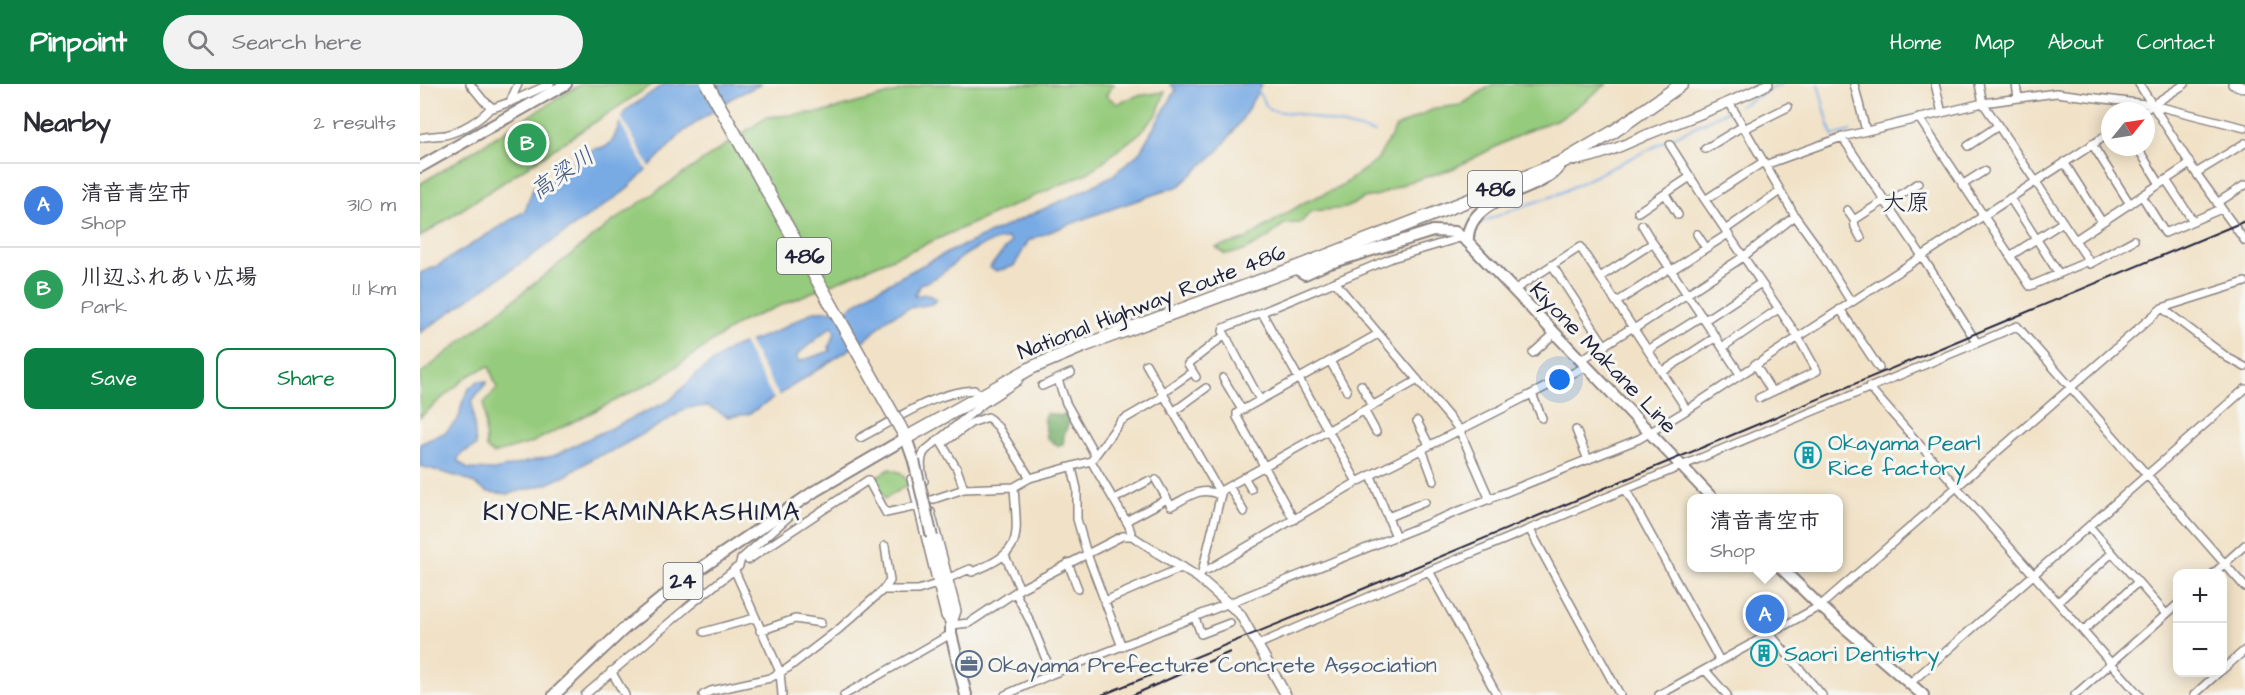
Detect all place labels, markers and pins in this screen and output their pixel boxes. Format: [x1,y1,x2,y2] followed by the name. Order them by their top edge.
[508,120,546,166] pin: B
[1828,428,1981,485] place label: Okayama Pearl Rice factory
[1793,440,1823,470] building icon: Okayama Pearl Rice factory
[1746,592,1784,636] pin: A
[1749,638,1779,668] building icon: Saori Dentistry
[1784,639,1940,671] place label: Saori Dentistry
[954,649,984,679] office icon: Okayama Prefecture Concrete Association
[988,650,1437,682] place label: Okayama Prefecture Concrete Association

